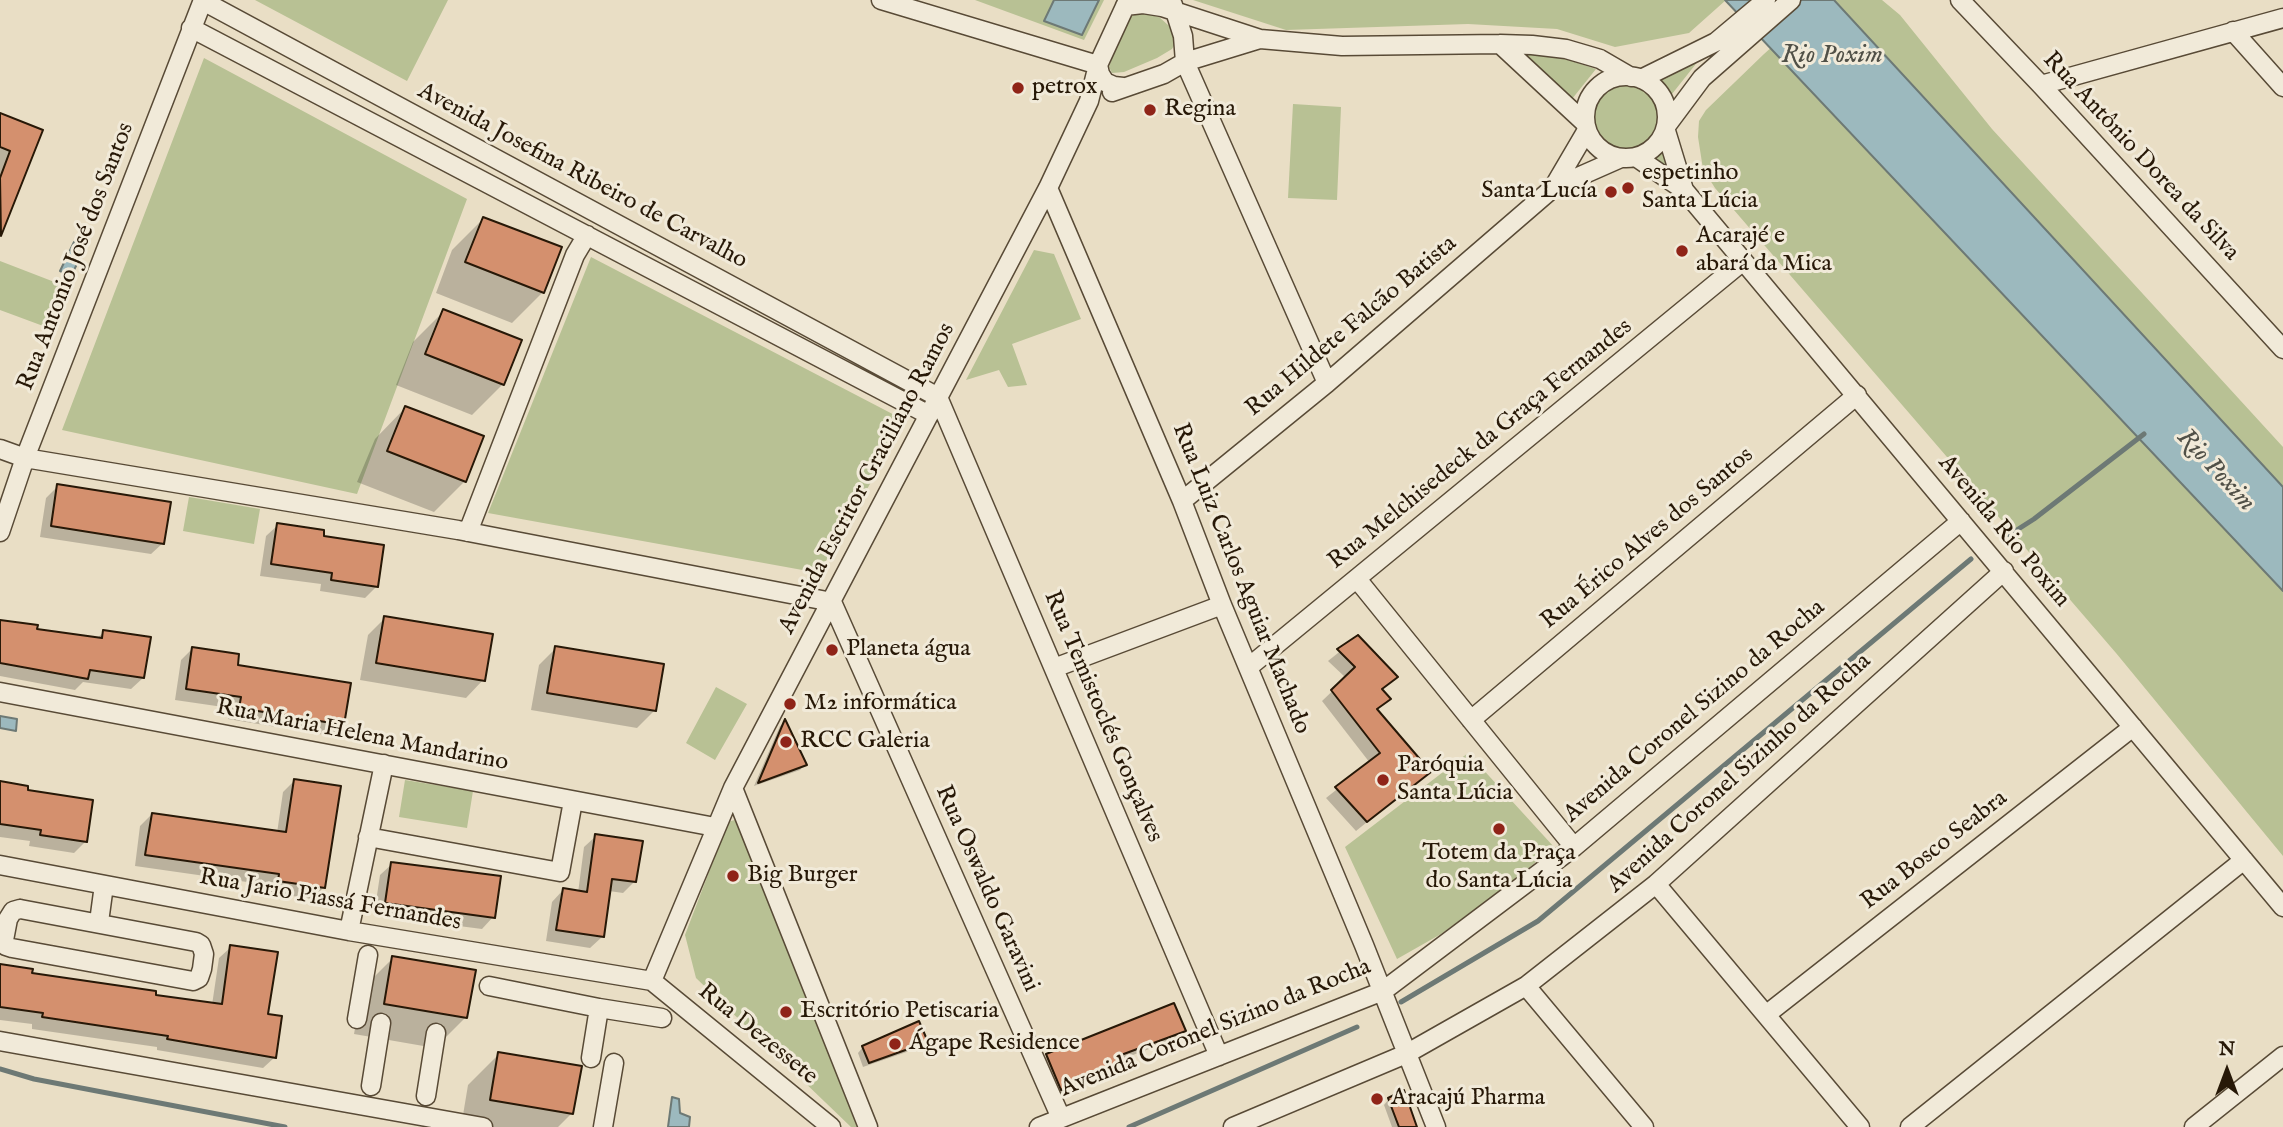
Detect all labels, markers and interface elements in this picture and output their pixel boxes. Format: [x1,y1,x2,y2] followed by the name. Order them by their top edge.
[1781,41,1883,73] water label: Rio Poxim
[2036,47,2244,267] street label: Rua Antônio Dorea da Silva
[1032,74,1097,102] place label: petrox
[412,78,752,276] street label: Avenida Josefina Ribeiro de Carvalho
[1010,80,1026,96] marker: petrox
[1164,96,1236,124] place label: Regina
[1142,102,1158,118] marker: Regina
[13,119,141,395] street label: Rua Antonio José dos Santos
[1642,160,1758,216] place label: espetinho Santa Lúcia
[1481,178,1597,206] place label: Santa Lucía
[1620,180,1636,196] marker: espetinho Santa Lúcia
[1603,184,1619,200] marker: Santa Lucía
[1696,223,1832,279] place label: Acarajé e abará da Mica
[1241,230,1463,424] street label: Rua Hildete Falcão Batista
[1674,243,1690,259] marker: Acarajé e abará da Mica
[1323,313,1639,577] street label: Rua Melchisedeck da Graça Fernandes
[774,319,962,639] street label: Avenida Escritor Graciliano Ramos
[1164,419,1316,739] street label: Rua Luiz Carlos Aguiar Machado
[2169,423,2261,519] water label: Rio Poxim
[1536,442,1760,636] street label: Rua Érico Alves dos Santos
[1931,450,2075,614] street label: Avenida Rio Poxim
[1036,587,1168,847] street label: Rua Temistoclés Gonçalves
[1558,594,1832,830] street label: Avenida Coronel Sizino da Rocha
[846,636,971,664] place label: Planeta água
[824,642,840,658] marker: Planeta água
[1602,648,1878,900] street label: Avenida Coronel Sizinho da Rocha
[804,690,957,718] place label: M2 informática
[213,694,511,778] street label: Rua Maria Helena Mandarino
[782,696,798,712] marker: M2 informática
[800,728,930,756] place label: RCC Galeria
[778,734,794,750] marker: RCC Galeria
[1397,752,1513,808] place label: Paróquia Santa Lúcia
[1375,772,1391,788] marker: Paróquia Santa Lúcia
[928,781,1044,997] street label: Rua Oswaldo Garavini
[1856,785,2014,917] street label: Rua Bosco Seabra
[1491,821,1507,837] marker: Totem da Praça do Santa Lúcia
[1422,840,1576,896] place label: Totem da Praça do Santa Lúcia
[747,862,858,890] place label: Big Burger
[197,864,463,938] street label: Rua Jario Piassá Fernandes
[725,868,741,884] marker: Big Burger
[1057,953,1375,1105] street label: Avenida Coronel Sizino da Rocha
[691,978,823,1092] street label: Rua Dezessete
[800,998,999,1026] place label: Escritório Petiscaria
[778,1004,794,1020] marker: Escritório Petiscaria
[909,1030,1080,1058] place label: Ágape Residence
[887,1036,903,1052] marker: Ágape Residence
[2192,1036,2262,1106] north arrow
[2219,1038,2235,1062] text: N
[1391,1085,1545,1113] place label: Aracajú Pharma
[1369,1091,1385,1107] marker: Aracajú Pharma

